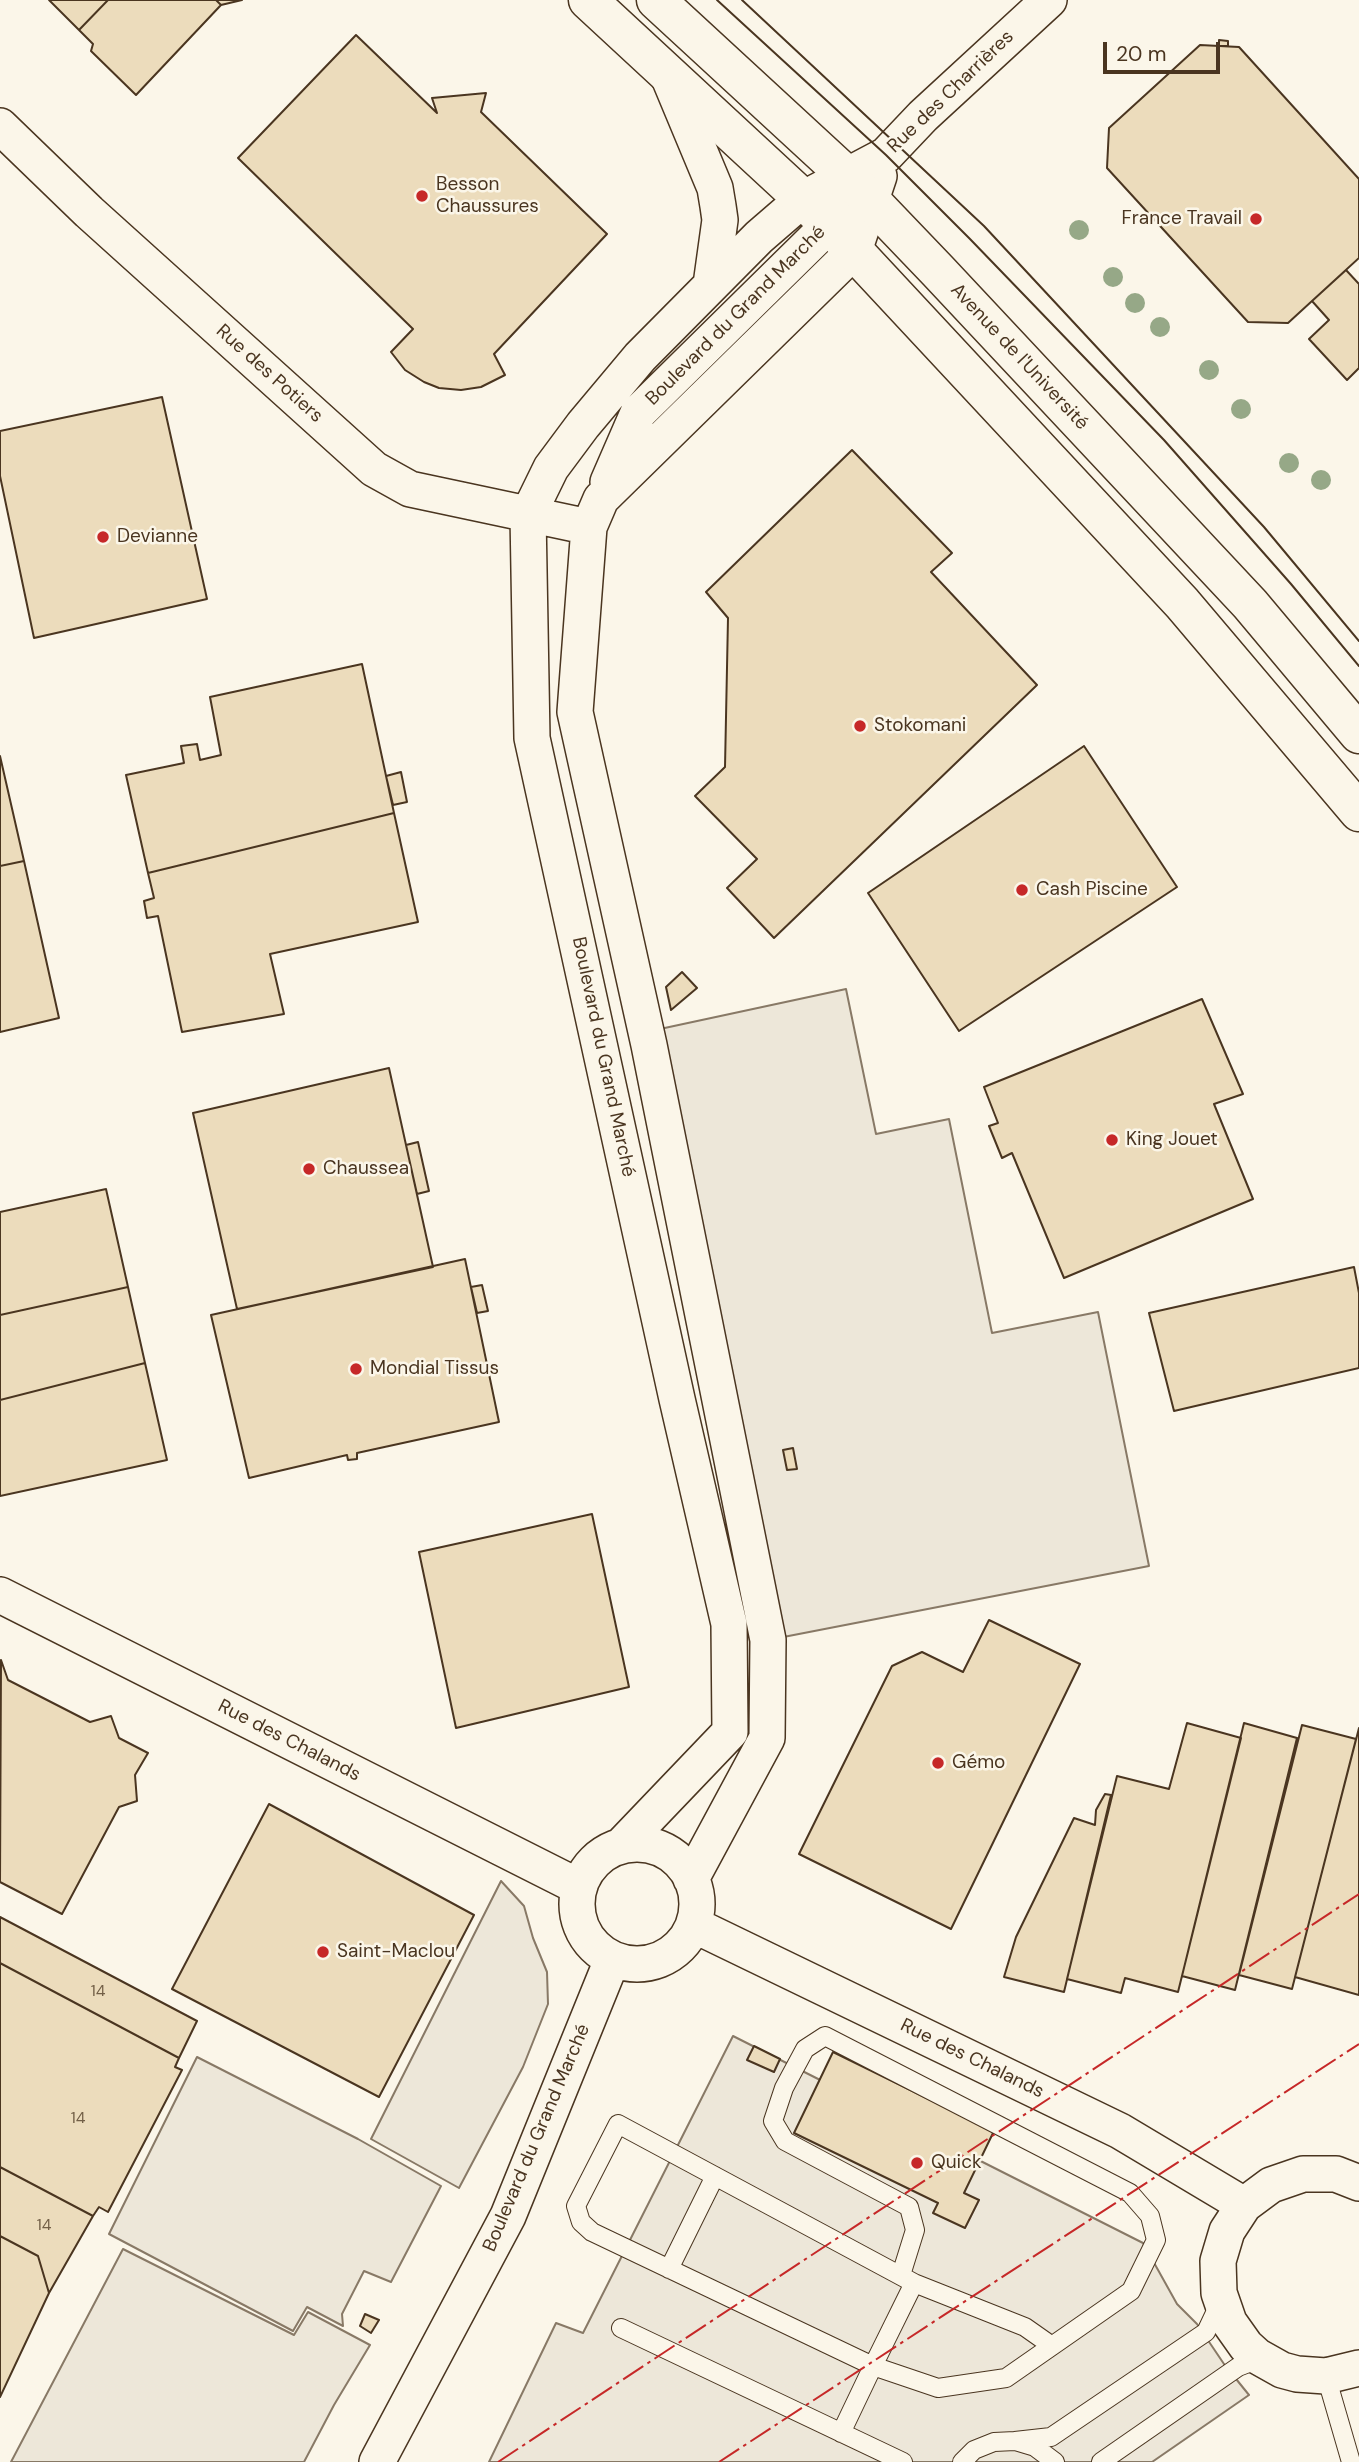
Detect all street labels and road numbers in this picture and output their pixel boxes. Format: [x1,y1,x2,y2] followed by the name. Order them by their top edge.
[883,26,1019,158] street label: Rue des Charrières
[641,221,831,411] street label: Boulevard du Grand Marché
[945,279,1093,435] street label: Avenue de l'Université
[211,320,327,428] street label: Rue des Potiers
[566,935,640,1179] street label: Boulevard du Grand Marché
[214,1695,364,1787] street label: Rue des Chalands
[896,2014,1048,2104] street label: Rue des Chalands
[479,2021,595,2255] street label: Boulevard du Grand Marché

